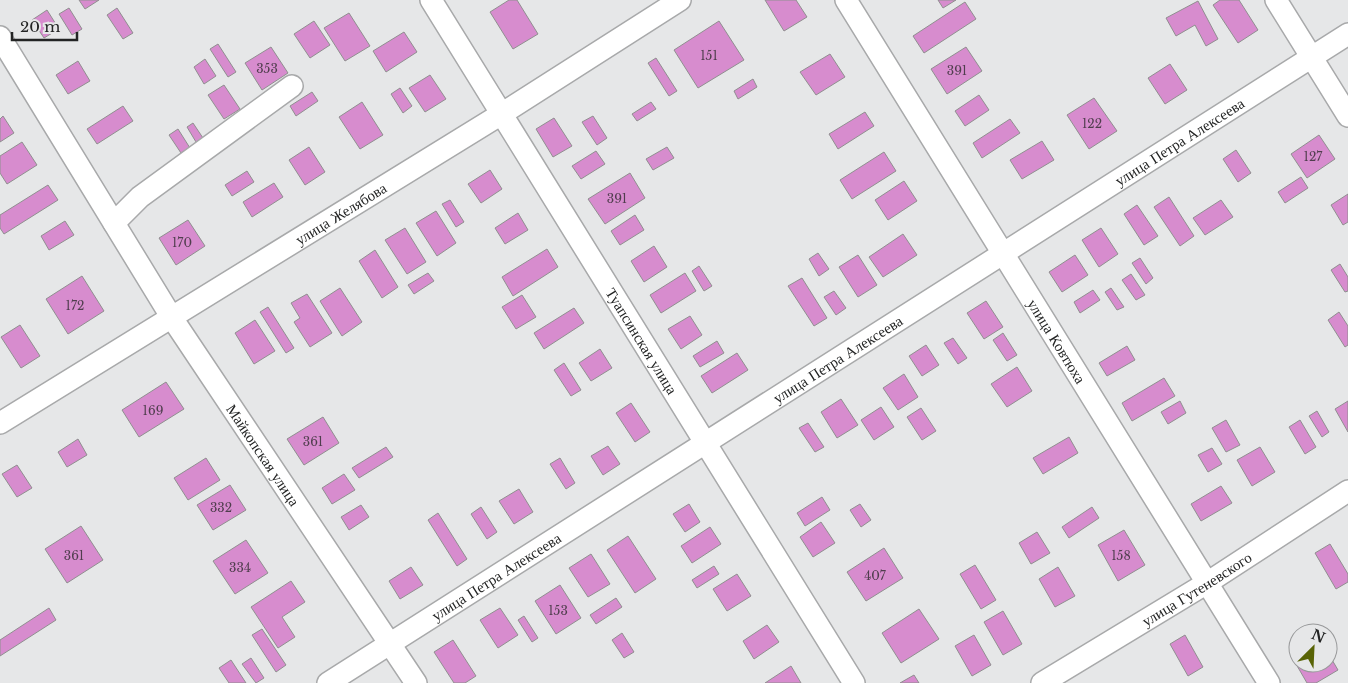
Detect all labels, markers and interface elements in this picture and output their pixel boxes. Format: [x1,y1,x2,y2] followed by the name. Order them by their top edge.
[12,10,78,42] scale bar
[20,17,60,36] text: 20 m
[700,48,718,63] house number: 151
[256,61,278,76] house number: 353
[947,63,967,78] house number: 391
[1111,93,1248,190] street label: улица Петра Алексеева
[1082,116,1102,131] house number: 122
[1304,149,1323,164] house number: 127
[291,178,390,248] street label: улица Желябова
[607,191,627,206] house number: 391
[172,235,192,250] house number: 170
[602,284,682,398] street label: Туапсинская улица
[1024,295,1091,387] street label: улица Ковтюха
[66,298,84,313] house number: 172
[769,310,906,407] street label: улица Петра Алексеева
[223,400,305,510] street label: Майкопская улица
[143,403,163,418] house number: 169
[303,434,323,449] house number: 361
[210,500,232,515] house number: 332
[428,528,564,624] street label: улица Петра Алексеева
[1138,547,1255,630] street label: улица Гутеневского
[64,548,84,563] house number: 361
[1111,548,1131,563] house number: 158
[229,560,251,575] house number: 334
[864,568,887,583] house number: 407
[548,603,568,618] house number: 153
[1288,623,1338,673] north arrow
[1309,625,1328,647] text: N

